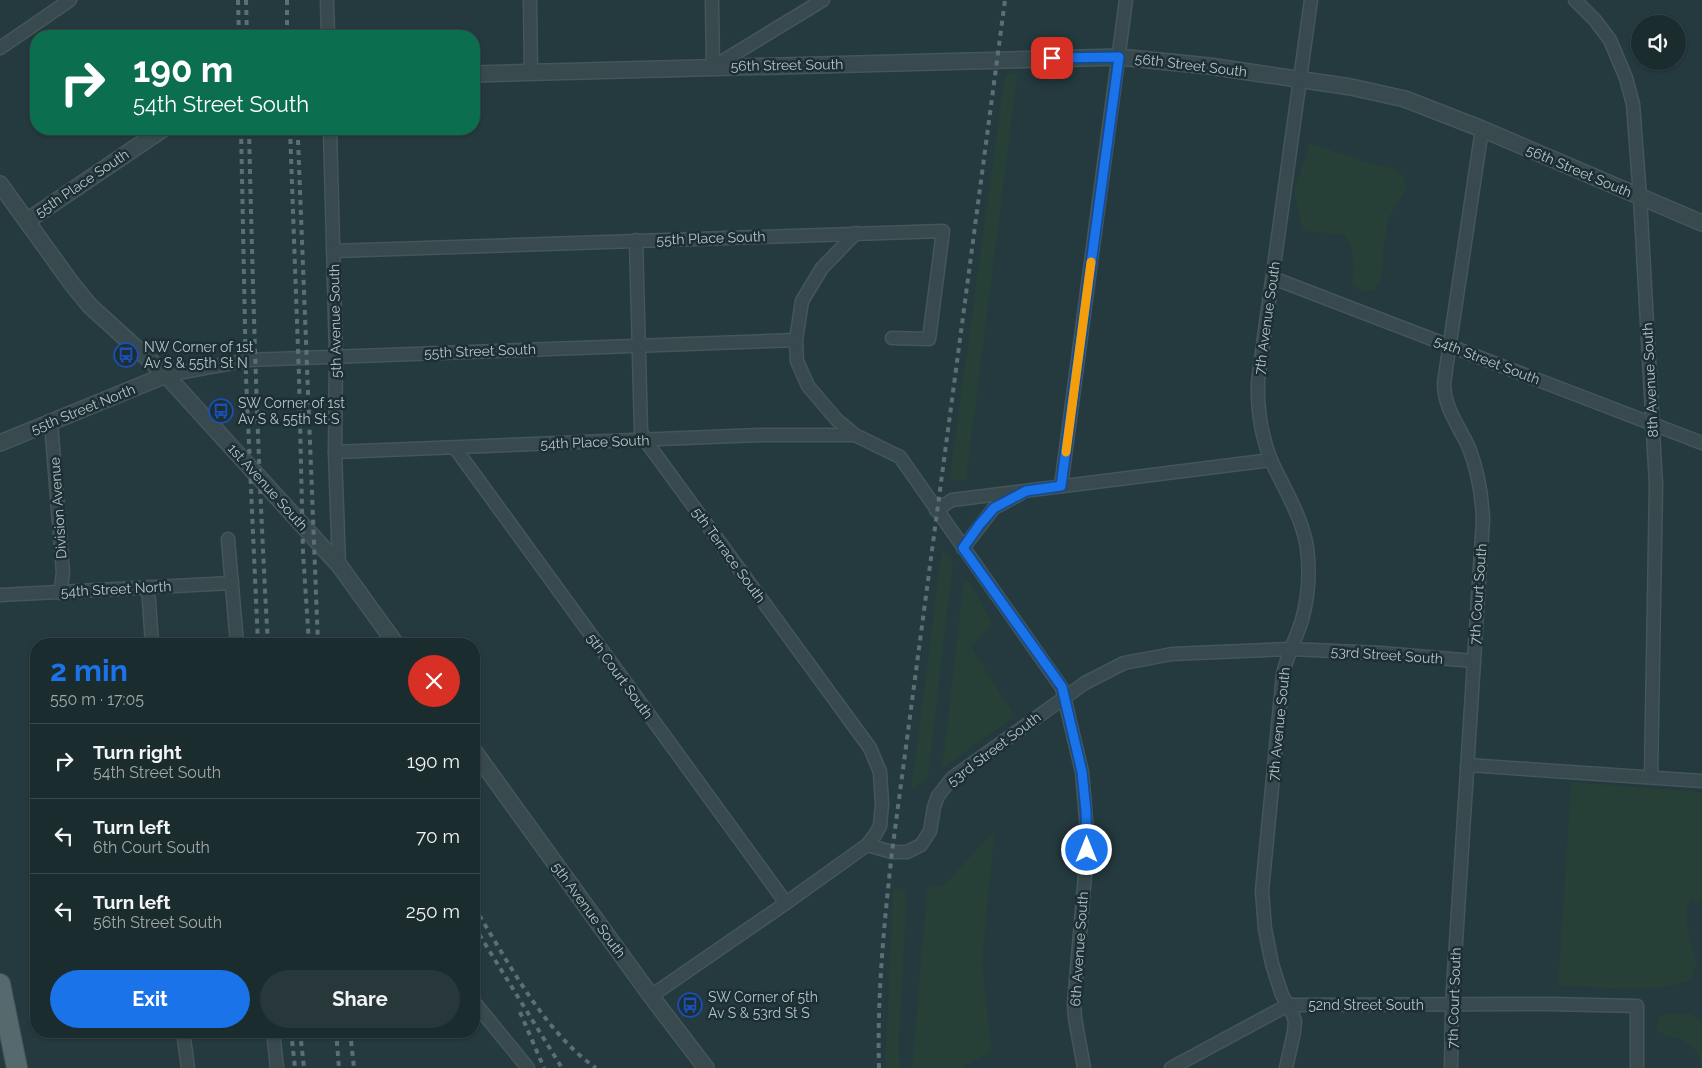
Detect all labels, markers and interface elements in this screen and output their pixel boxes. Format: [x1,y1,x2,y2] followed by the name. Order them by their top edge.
[1631,15,1686,70] map controls
[1631,15,1686,70] button: sound
[1031,37,1073,79] pin
[1038,44,1066,72] icon: arrive
[133,49,233,90] text: 190 m
[50,50,115,115] icon: right
[1134,50,1248,80] street label: 56th Street South
[730,56,844,74] street label: 56th Street South
[133,91,309,117] text: 54th Street South
[1524,142,1634,200] street label: 56th Street South
[32,146,132,220] street label: 55th Place South
[656,228,766,248] street label: 55th Place South
[1251,260,1283,376] street label: 7th Avenue South
[326,264,344,378] street label: 5th Avenue South
[1639,322,1661,438] street label: 8th Avenue South
[1432,332,1542,388] street label: 54th Street South
[144,339,254,371] place label: NW Corner of 1st Av S & 55th St N
[424,341,536,361] street label: 55th Street South
[113,342,139,368] bus stop icon: NW Corner of 1st Av S & 55th St N
[29,381,137,437] street label: 55th Street North
[238,395,345,427] place label: SW Corner of 1st Av S & 55th St S
[208,398,234,424] bus stop icon: SW Corner of 1st Av S & 55th St S
[540,432,650,452] street label: 54th Place South
[225,440,311,534] street label: 1st Avenue South
[46,456,70,560] street label: Division Avenue
[689,504,769,606] street label: 5th Terrace South
[1466,543,1490,645] street label: 7th Court South
[60,578,172,600] street label: 54th Street North
[584,630,656,722] street label: 5th Court South
[1330,643,1444,667] street label: 53rd Street South
[50,653,128,688] text: 2 min
[408,655,460,707] button: close
[1265,666,1293,782] street label: 7th Avenue South
[50,690,144,709] text: 550 m · 17:05
[944,709,1044,789] street label: 53rd Street South
[93,741,182,763] text: Turn right
[50,747,78,775] icon: right
[407,750,460,772] text: 190 m
[93,763,221,782] text: 54th Street South
[93,816,170,838] text: Turn left
[50,822,78,850] icon: left
[1060,823,1112,875] position arrow
[416,825,460,847] text: 70 m
[93,838,210,857] text: 6th Court South
[549,859,629,961] street label: 5th Avenue South
[93,891,170,913] text: Turn left
[1067,891,1091,1007] street label: 6th Avenue South
[50,897,78,925] icon: left
[406,900,460,922] text: 250 m
[93,913,222,932] text: 56th Street South
[1444,947,1464,1049] street label: 7th Court South
[50,970,250,1028] button: Exit
[260,970,460,1028] button: Share
[708,989,818,1021] place label: SW Corner of 5th Av S & 53rd St S
[677,992,703,1018] bus stop icon: SW Corner of 5th Av S & 53rd St S
[1308,997,1424,1013] street label: 52nd Street South

